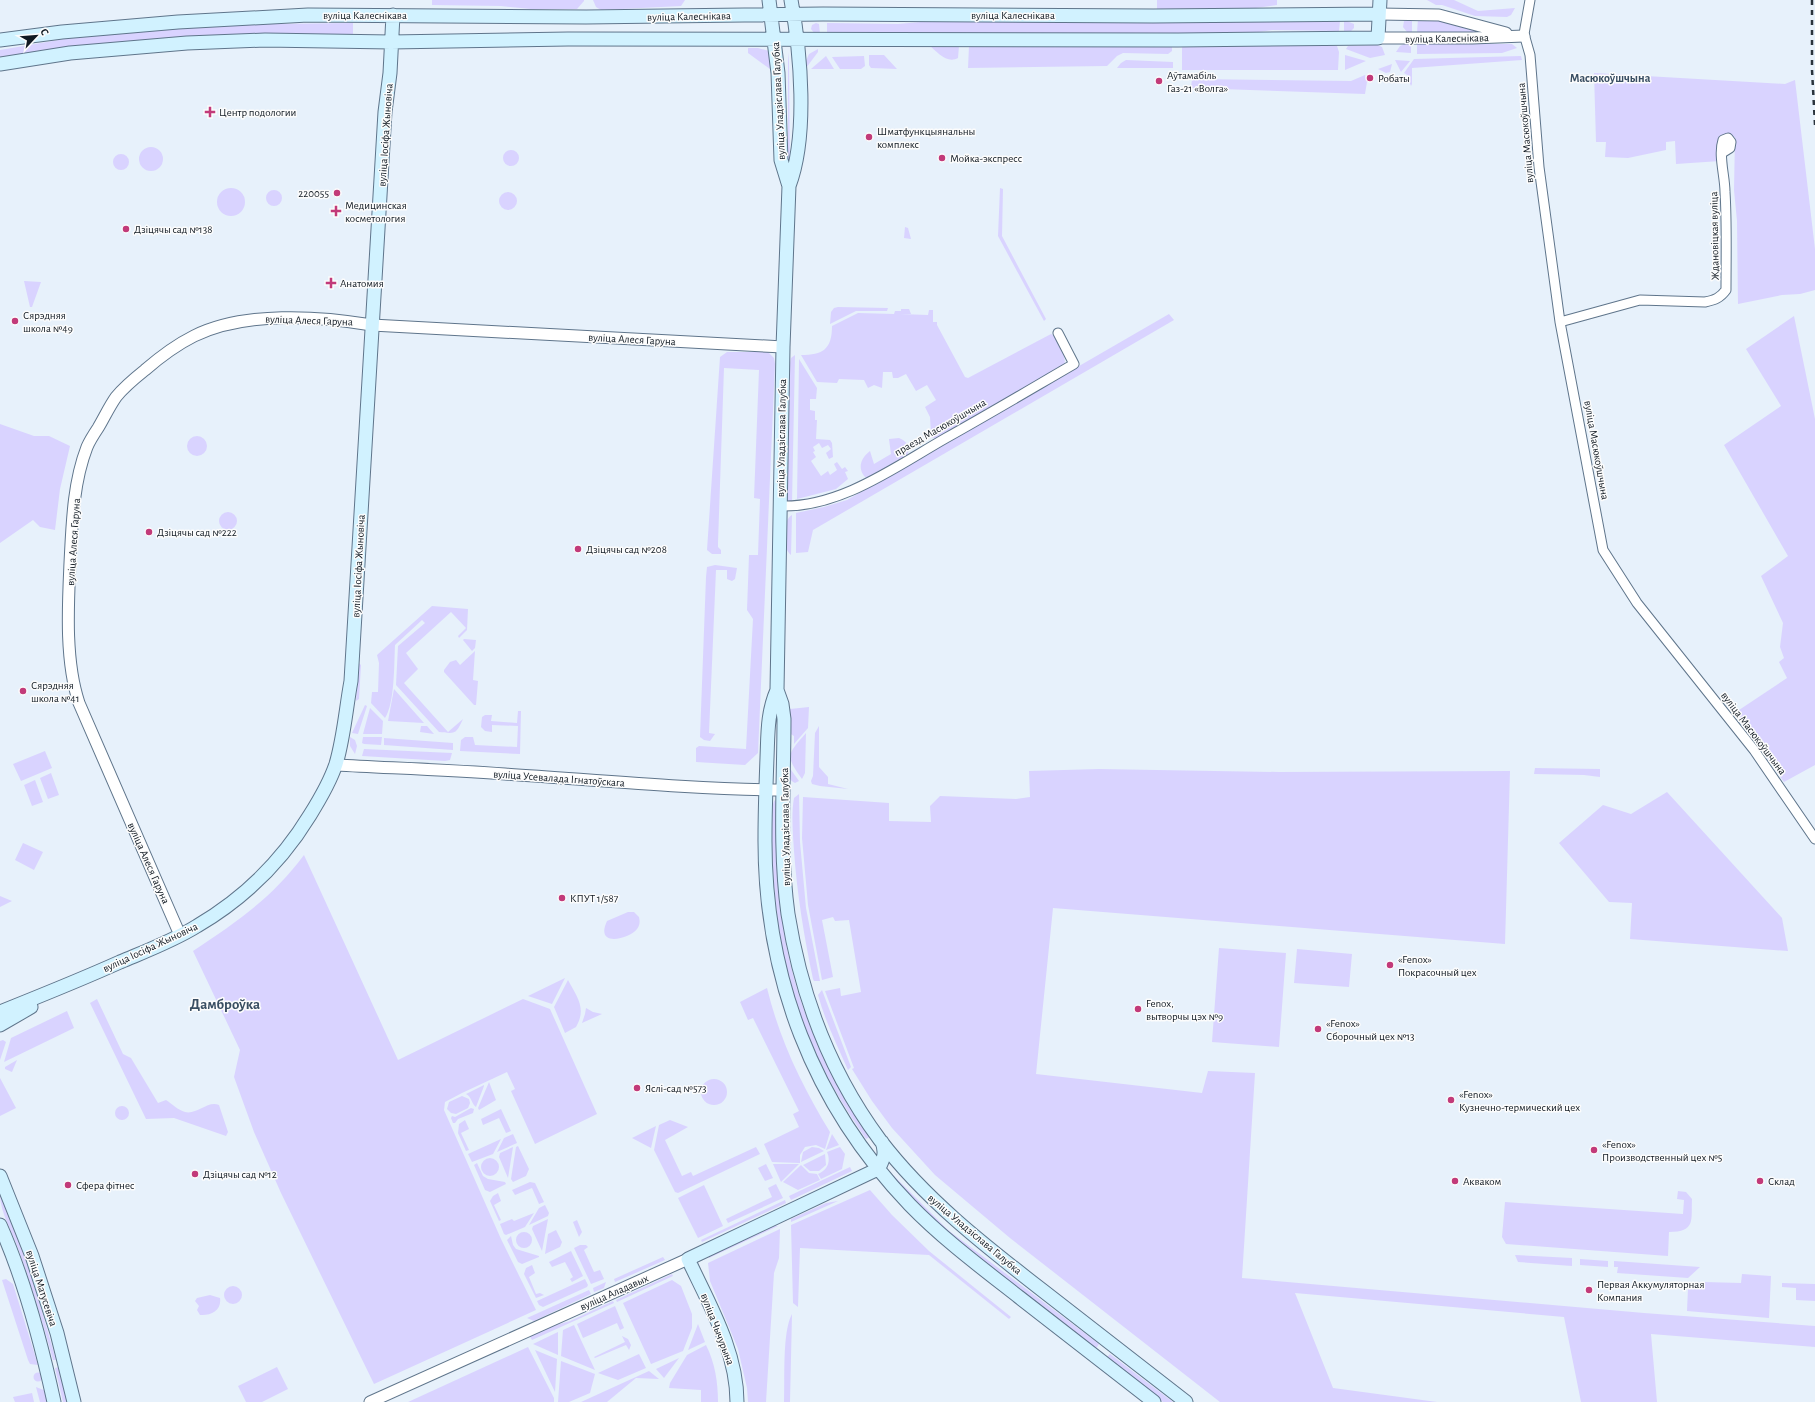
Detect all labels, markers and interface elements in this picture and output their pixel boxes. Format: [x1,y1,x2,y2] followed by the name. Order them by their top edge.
[323,10,407,21] street label: вуліца Калеснікава
[647,10,731,23] street label: вуліца Калеснікава
[971,10,1055,21] street label: вуліца Калеснікава
[16,16,56,56] north arrow
[38,27,51,37] text: С
[1405,32,1489,45] street label: вуліца Калеснікава
[770,42,787,160] street label: вуліца Уладзіслава Галубка
[1167,70,1228,94] place label: Аўтамабіль Газ-21 «Волга»
[1570,72,1651,85] district label: Масюкоўшчына
[1365,73,1375,83] marker: Робаты
[1378,73,1410,84] place label: Робаты
[1154,76,1164,86] marker: Аўтамабіль Газ-21 «Волга»
[1516,82,1535,184] street label: вуліца Масюкоўшчына
[376,83,395,187] street label: вуліца Іосіфа Жыновіча
[204,106,216,118] marker: Центр подологии
[219,107,296,118] place label: Центр подологии
[877,126,975,150] place label: Шматфункцыянальны комплекс
[864,132,874,142] marker: Шматфункцыянальны комплекс
[937,153,947,163] marker: Мойка-экспресс
[950,153,1022,164] place label: Мойка-экспресс
[298,188,329,199] place label: 220055
[332,188,342,198] marker: 220055
[1708,191,1721,281] street label: Ждановіцкая вуліца
[345,200,407,224] place label: Медицинская косметология
[330,205,342,217] marker: Медицинская косметология
[121,224,131,234] marker: Дзіцячы сад №138
[134,224,212,235] place label: Дзіцячы сад №138
[325,277,337,289] marker: Анатомия
[340,278,384,289] place label: Анатомия
[23,310,73,334] place label: Сярэдняя школа №49
[265,313,353,328] street label: вуліца Алеся Гаруна
[10,316,20,326] marker: Сярэдняя школа №49
[588,332,676,347] street label: вуліца Алеся Гаруна
[775,379,788,497] street label: вуліца Уладзіслава Галубка
[893,397,988,458] street label: праезд Масюкоўшчына
[1582,400,1611,501] street label: вуліца Масюкоўшчына
[65,498,82,586] street label: вуліца Алеся Гаруна
[350,514,367,618] street label: вуліца Іосіфа Жыновіча
[144,527,154,537] marker: Дзіцячы сад №222
[157,527,237,538] place label: Дзіцячы сад №222
[573,544,583,554] marker: Дзіцячы сад №208
[586,544,667,555] place label: Дзіцячы сад №208
[31,680,79,704] place label: Сярэдняя школа №41
[18,686,28,696] marker: Сярэдняя школа №41
[1719,690,1788,777] street label: вуліца Масюкоўшчына
[493,768,625,789] street label: вуліца Усевалада Ігнатоўскага
[779,768,792,886] street label: вуліца Уладзіслава Галубка
[126,821,171,906] street label: вуліца Алеся Гаруна
[557,893,567,903] marker: КПУТ 1/587
[570,893,619,904] place label: КПУТ 1/587
[101,921,199,974] street label: вуліца Іосіфа Жыновіча
[1398,954,1477,978] place label: «Fenox» Покрасочный цех
[1385,960,1395,970] marker: «Fenox» Покрасочный цех
[190,997,260,1012] district label: Дамброўка
[1146,998,1223,1022] place label: Fenox, вытворчы цэх №9
[1133,1004,1143,1014] marker: Fenox, вытворчы цэх №9
[1326,1018,1415,1042] place label: «Fenox» Сборочный цех №13
[1313,1024,1323,1034] marker: «Fenox» Сборочный цех №13
[632,1083,642,1093] marker: Яслі-сад №573
[645,1083,707,1094] place label: Яслі-сад №573
[1459,1089,1580,1113] place label: «Fenox» Кузнечно-термический цех
[1446,1095,1456,1105] marker: «Fenox» Кузнечно-термический цех
[1602,1139,1723,1163] place label: «Fenox» Производственный цех №5
[1589,1145,1599,1155] marker: «Fenox» Производственный цех №5
[190,1169,200,1179] marker: Дзіцячы сад №12
[203,1169,277,1180] place label: Дзіцячы сад №12
[1450,1176,1460,1186] marker: Акваком
[1463,1176,1502,1187] place label: Акваком
[1755,1176,1765,1186] marker: Склад
[1768,1176,1795,1187] place label: Склад
[63,1180,73,1190] marker: Сфера фітнес
[76,1180,134,1191] place label: Сфера фітнес
[926,1192,1024,1277] street label: вуліца Уладзіслава Галубка
[24,1249,59,1328] street label: вуліца Матусевіча
[578,1272,650,1312] street label: вуліца Аладавых
[1597,1279,1704,1303] place label: Первая Аккумуляторная Компания
[1584,1285,1594,1295] marker: Первая Аккумуляторная Компания
[699,1292,736,1367] street label: вуліца Чычурына

